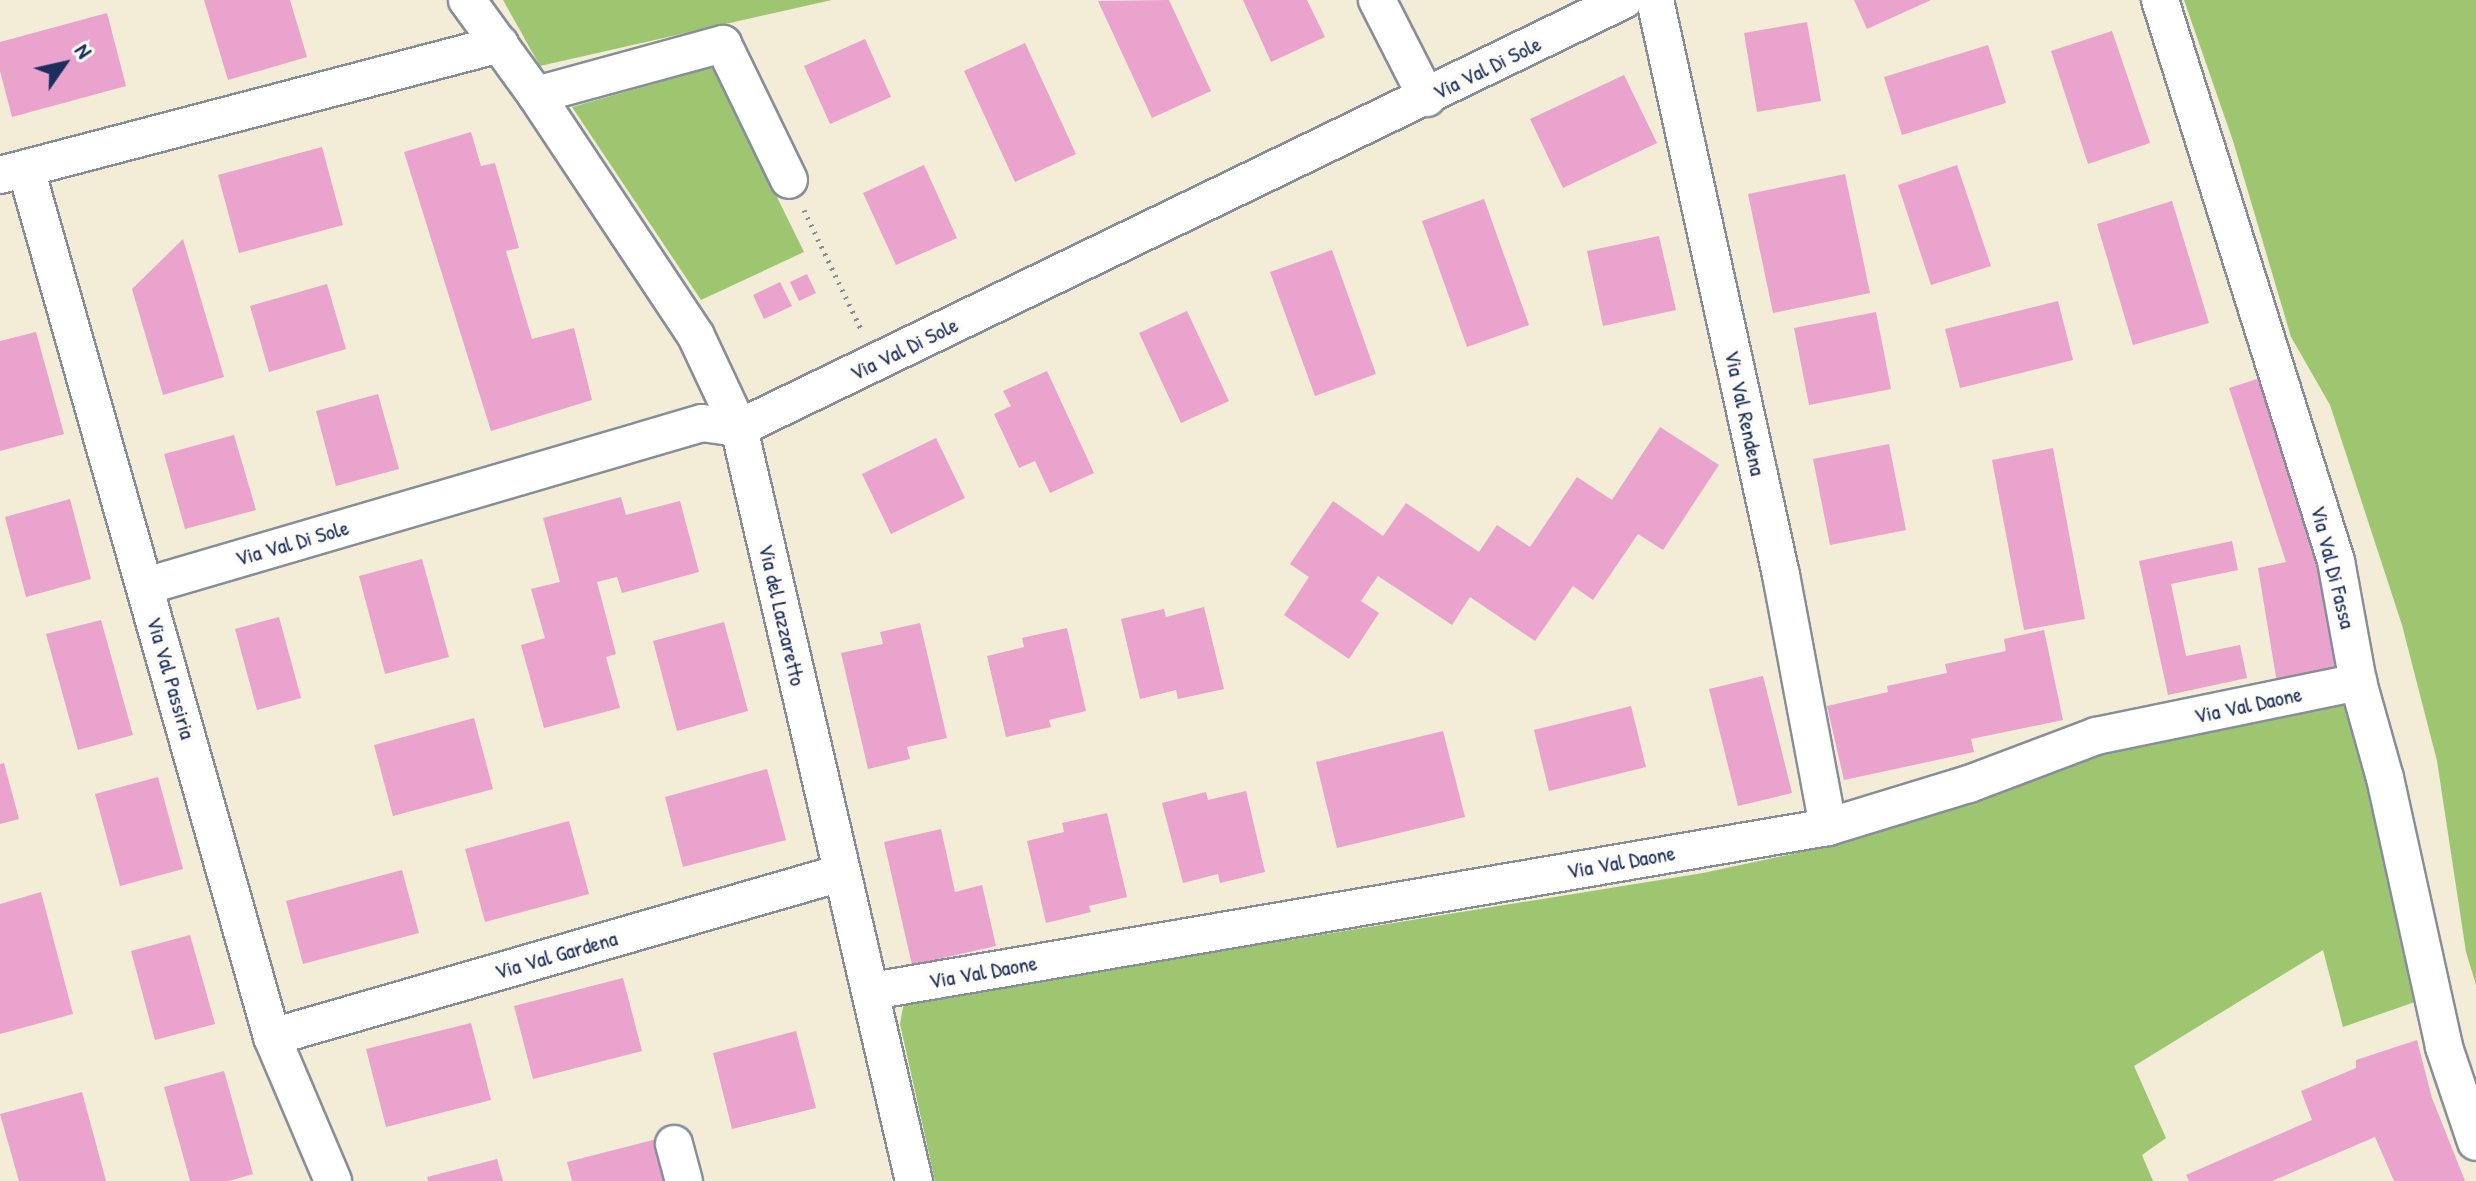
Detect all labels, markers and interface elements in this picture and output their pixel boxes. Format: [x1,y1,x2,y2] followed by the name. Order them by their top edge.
[24,24,104,104] north arrow
[1429,31,1545,105] street label: Via Val Di Sole
[68,37,100,64] text: N
[846,312,962,386] street label: Via Val Di Sole
[1719,348,1771,478] street label: Via Val Rendena
[2305,503,2361,631] street label: Via Val Di Fassa
[232,514,352,572] street label: Via Val Di Sole
[753,542,811,688] street label: Via del Lazzaretto
[141,614,201,742] street label: Via Val Passiria
[2192,681,2304,729] street label: Via Val Daone
[1565,839,1677,885] street label: Via Val Daone
[492,925,620,985] street label: Via Val Gardena
[927,949,1039,995] street label: Via Val Daone

